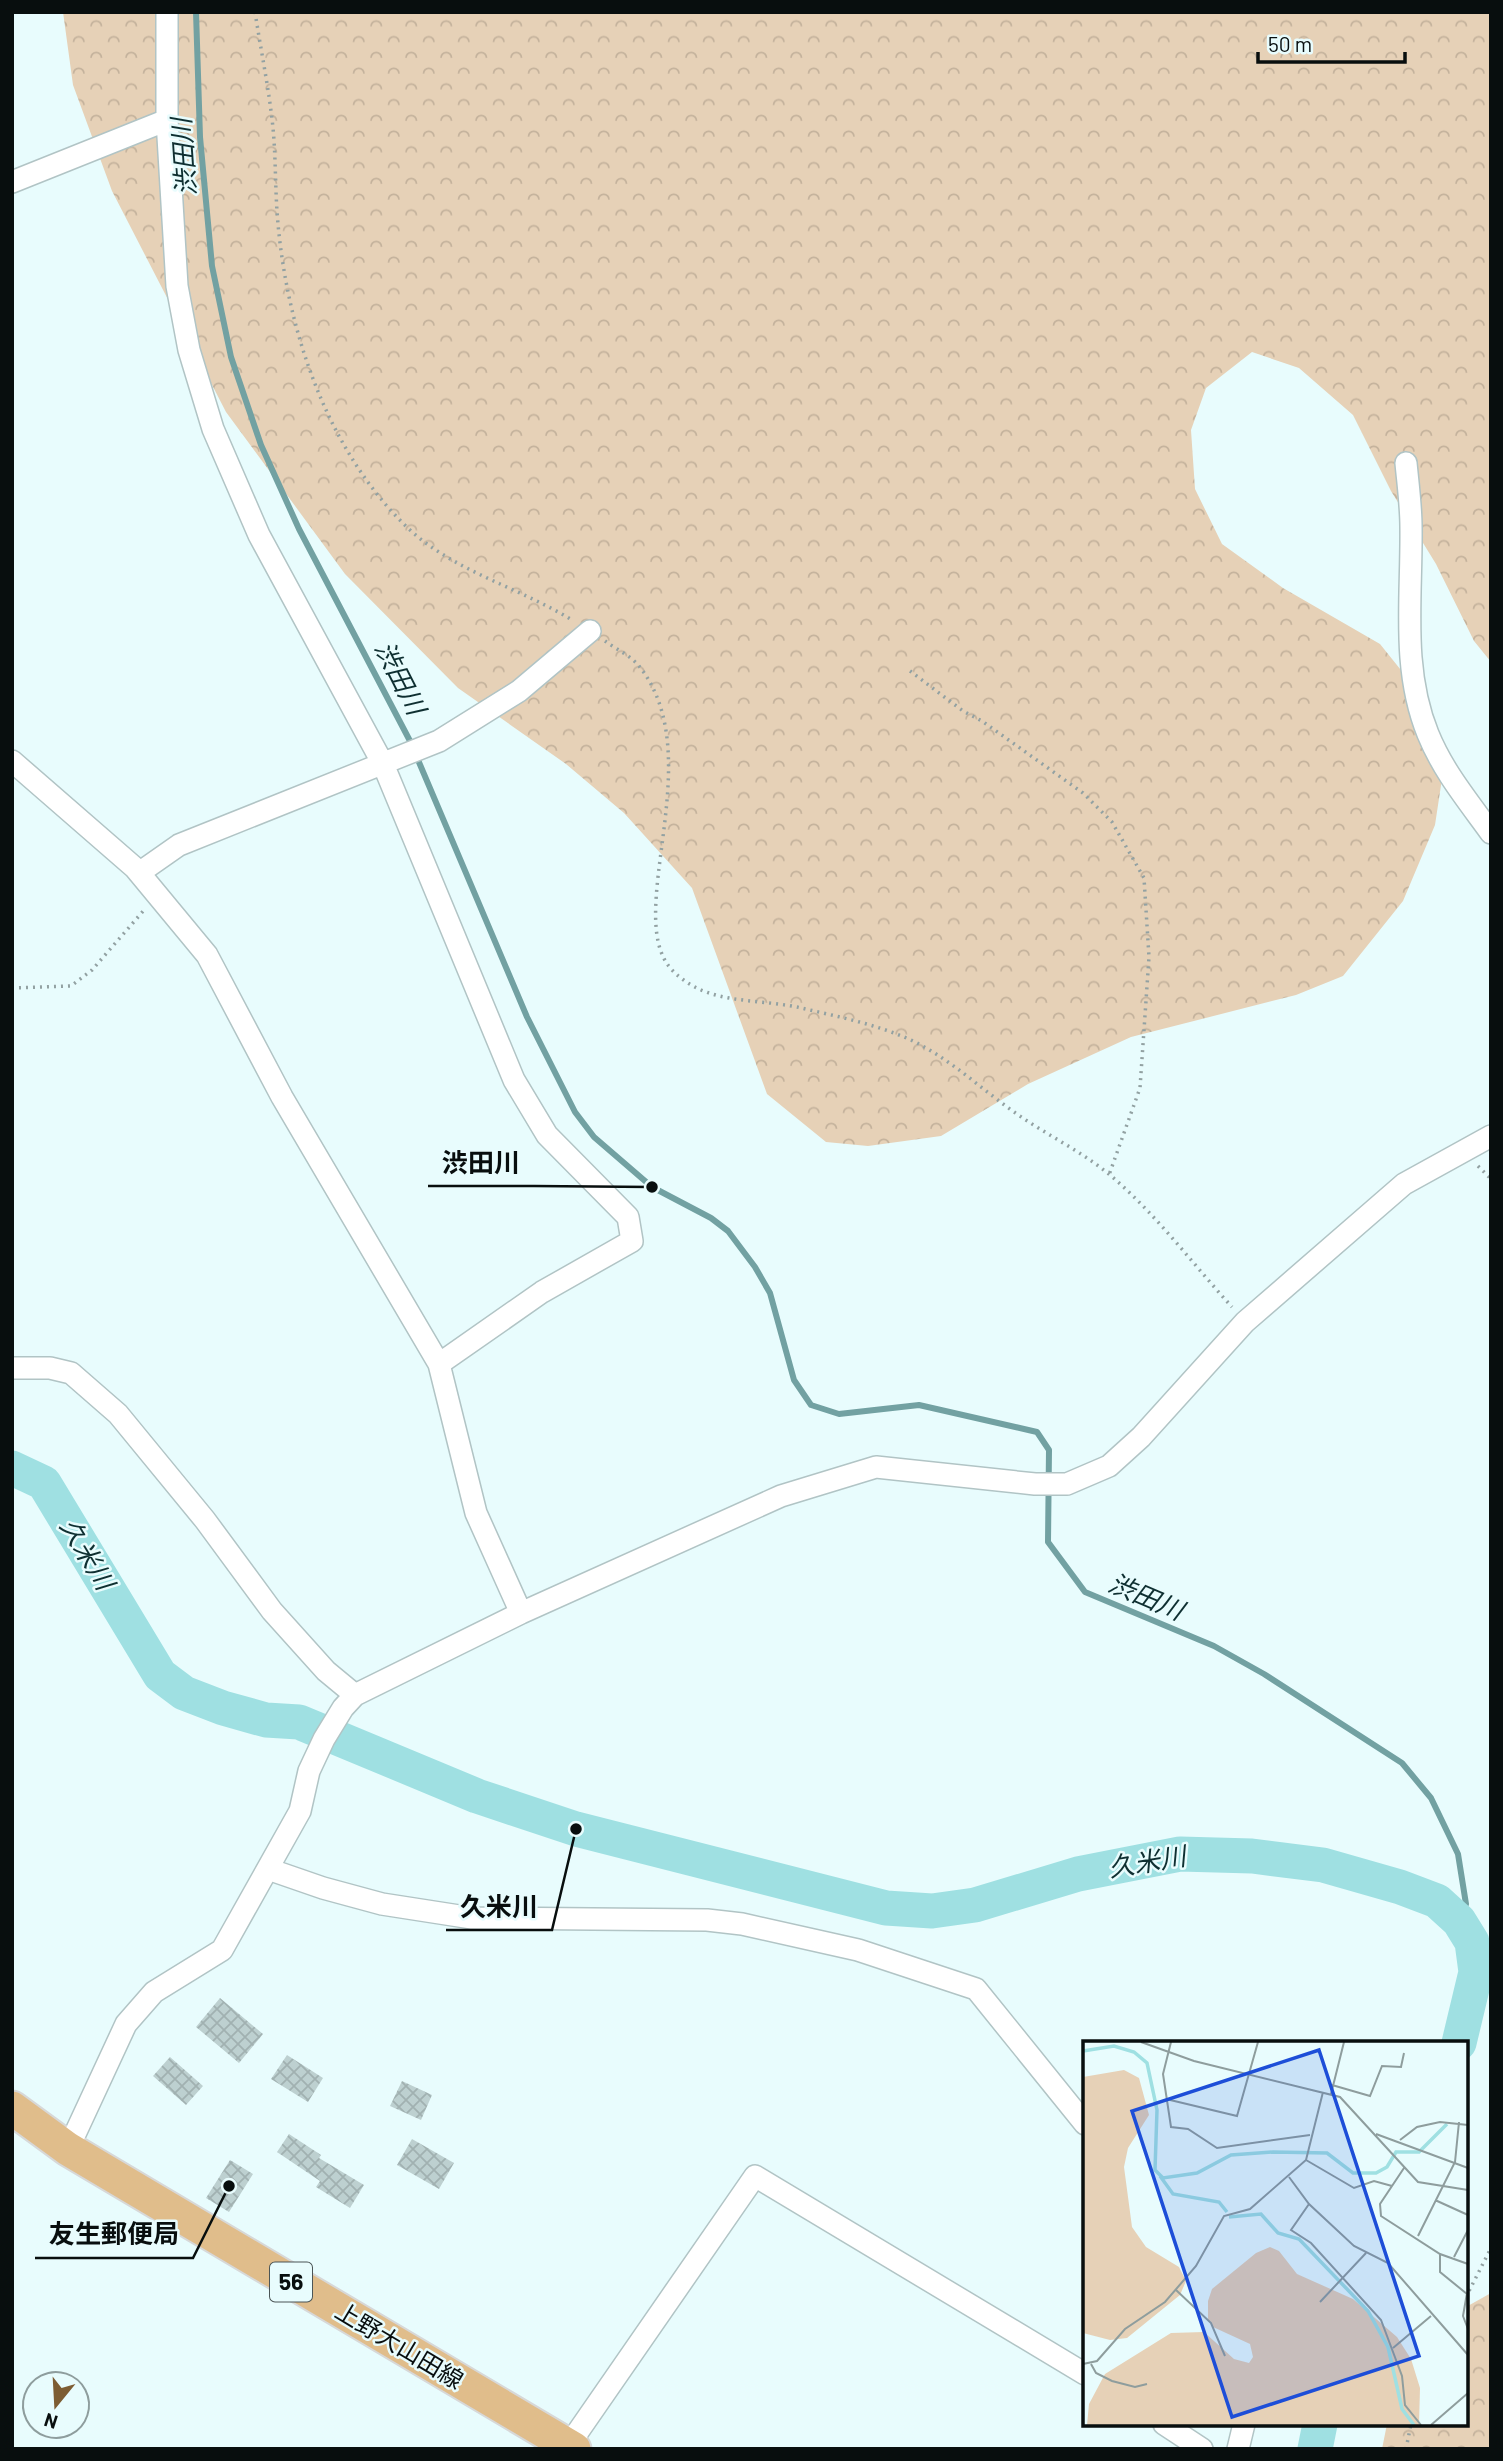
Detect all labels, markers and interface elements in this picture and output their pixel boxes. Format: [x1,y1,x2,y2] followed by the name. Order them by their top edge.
[1258,21,1405,65] scale bar
[1268,31,1312,56] text: 50 m
[164,114,201,197] water label: 渋田川
[370,636,434,722] water label: 渋田川
[428,1139,534,1186] callout: 渋田川
[442,1146,520,1177] text: 渋田川
[55,1512,123,1597] water label: 久米川
[1105,1566,1191,1626] water label: 渋田川
[1106,1839,1191,1882] water label: 久米川
[446,1883,552,1930] callout: 久米川
[460,1890,538,1921] text: 久米川
[1083,2041,1468,2426] inset map
[35,2211,193,2258] callout: 友生郵便局
[49,2217,179,2248] text: 友生郵便局
[270,2262,312,2302] road number: 56
[331,2295,469,2394] street label: 上野大山田線
[21,2370,91,2440] north arrow
[41,2409,60,2435] text: N

